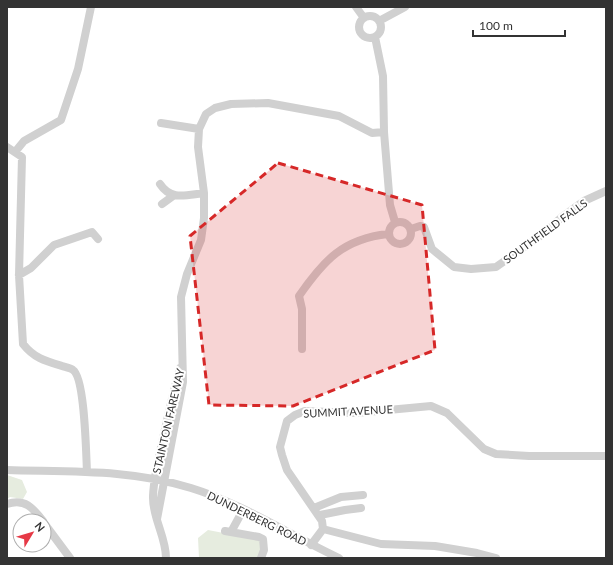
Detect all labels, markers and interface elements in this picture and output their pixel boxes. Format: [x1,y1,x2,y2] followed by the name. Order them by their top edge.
[473,12,565,38] scale bar
[479,18,513,33] text: 100 m
[501,196,590,266] street label: SOUTHFIELD FALLS
[150,367,186,475] street label: STAINTON FAREWAY
[303,402,393,420] street label: SUMMIT AVENUE
[205,488,309,548] street label: DUNDERBERG ROAD
[12,513,52,553] north arrow
[33,519,48,534] text: N

